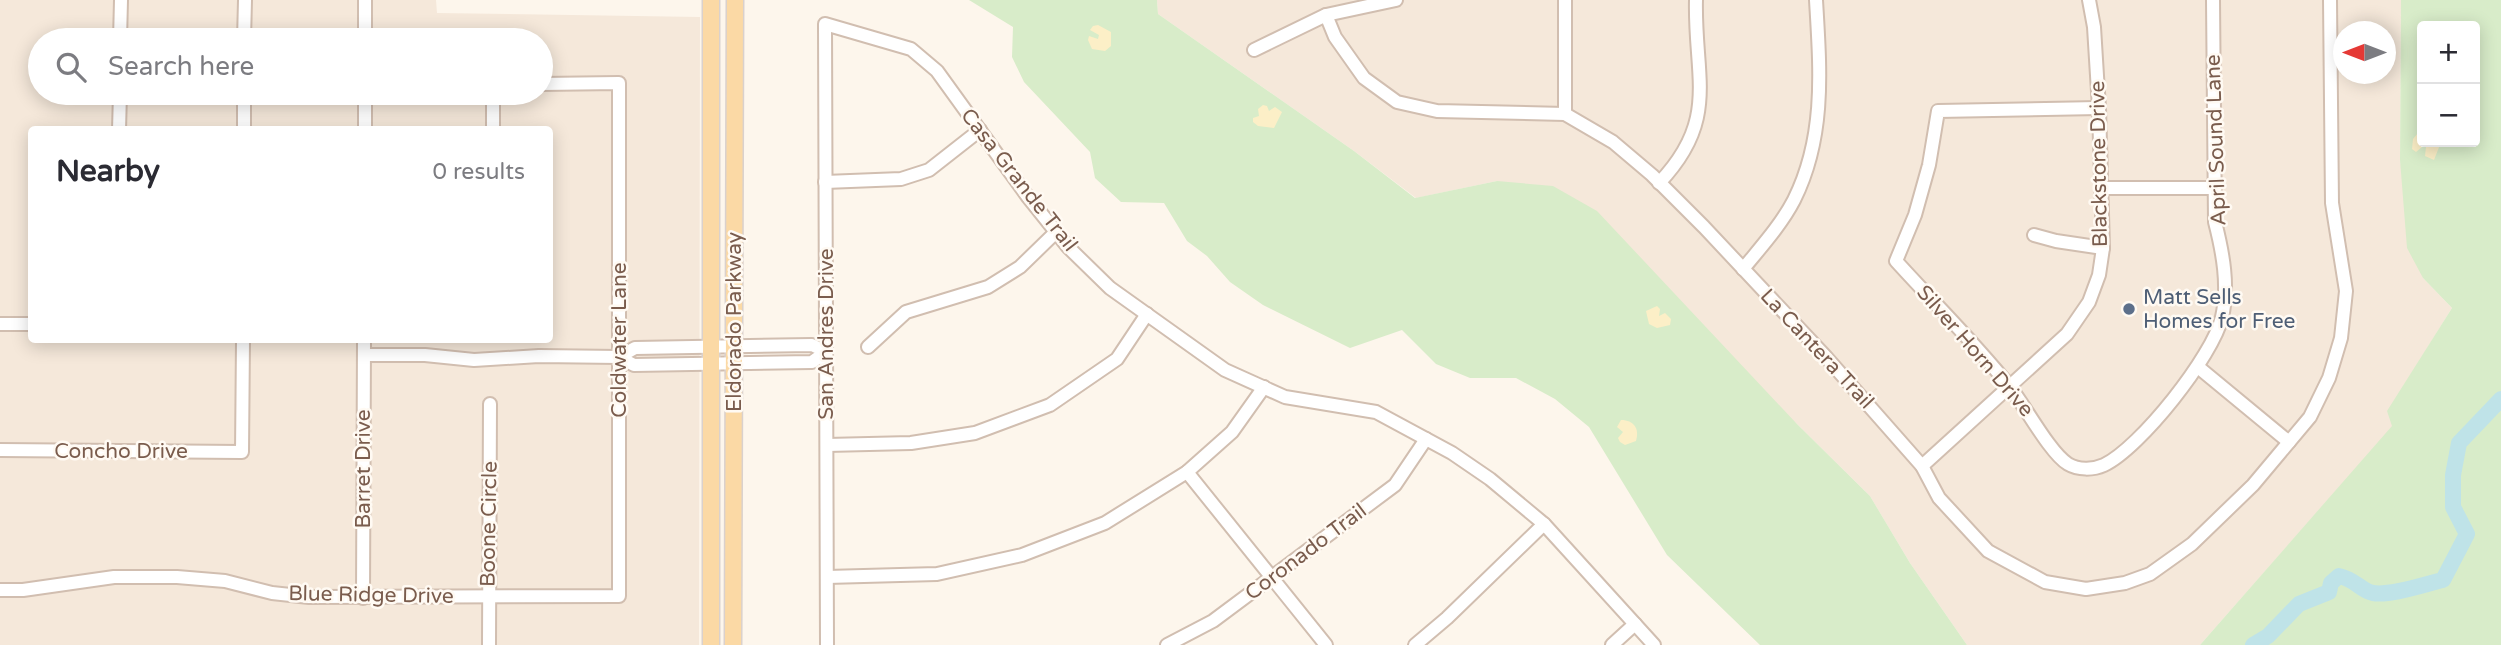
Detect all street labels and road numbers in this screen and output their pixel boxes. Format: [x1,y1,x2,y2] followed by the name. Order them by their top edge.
[2201,54,2231,226] street label: April Sound Lane
[2085,80,2113,247] street label: Blackstone Drive
[955,103,1083,257] street label: Casa Grande Trail
[722,232,747,412] street label: Eldorado Parkway
[814,248,839,420] street label: San Andres Drive
[607,262,632,418] street label: Coldwater Lane
[1911,280,2039,422] street label: Silver Horn Drive
[1755,284,1879,414] street label: La Cantera Trail
[351,409,376,529] street label: Barret Drive
[54,439,188,464] street label: Concho Drive
[475,461,503,587] street label: Boone Circle
[1240,498,1372,606] street label: Coronado Trail
[288,581,454,609] street label: Blue Ridge Drive

